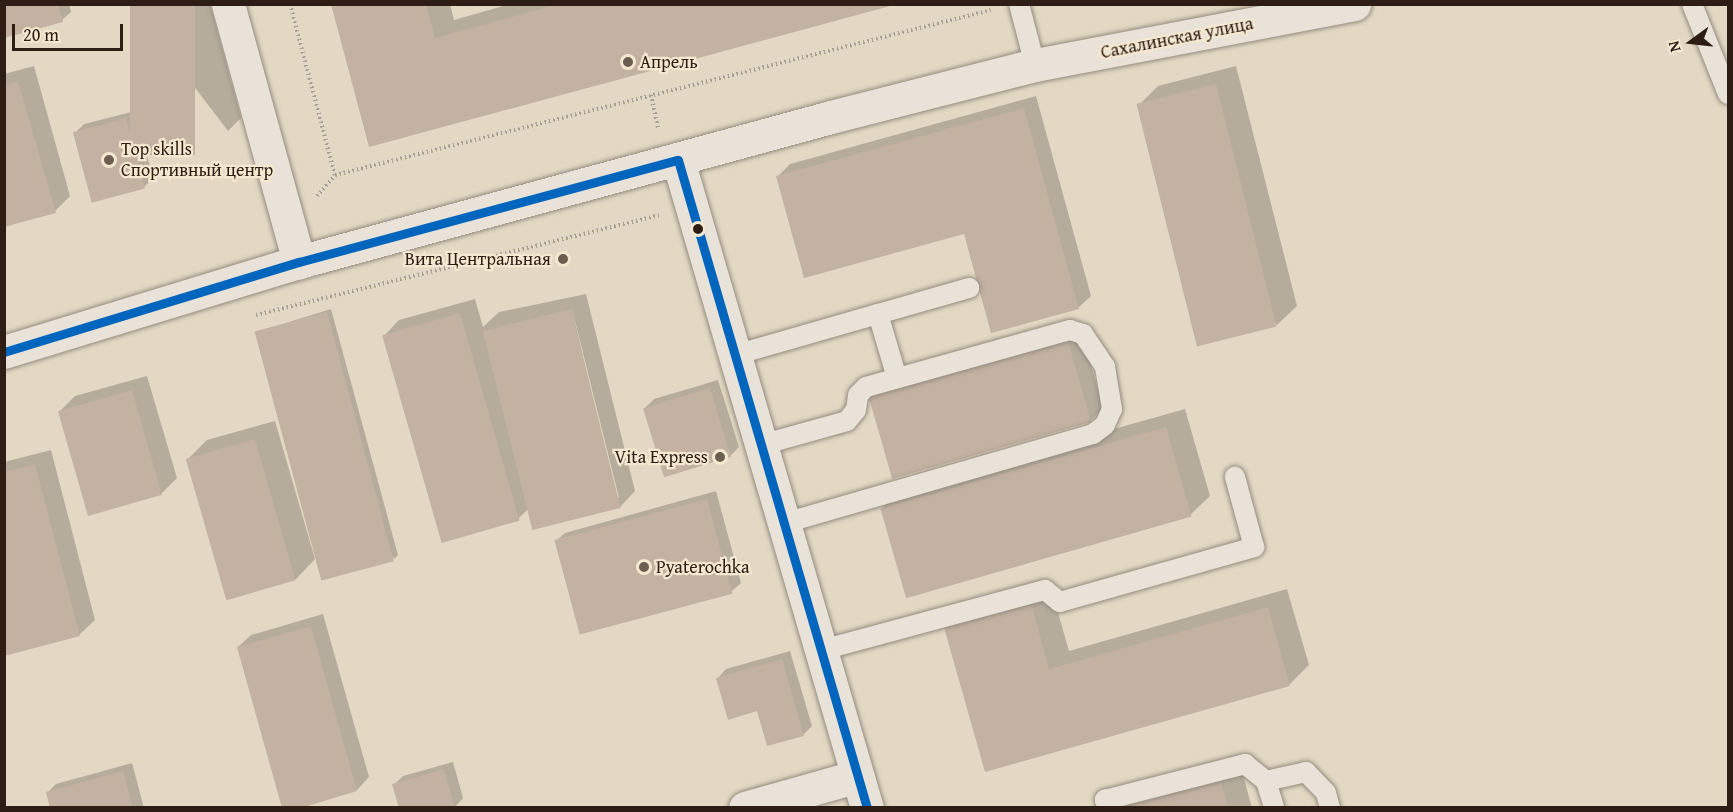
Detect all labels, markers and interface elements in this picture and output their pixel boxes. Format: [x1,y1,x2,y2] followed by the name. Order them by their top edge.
[15,12,126,50] scale bar
[1661,12,1721,72] north arrow
[1099,13,1255,63] street label: Сахалинская улица
[23,21,59,48] text: 20 m
[1661,38,1687,55] text: N
[640,51,698,73] place label: Апрель
[621,55,635,69] marker: Апрель
[121,139,273,182] place label: Top skills Спортивный центр
[102,153,116,167] marker: Top skills Спортивный центр
[692,223,704,235] unlabelled marker
[405,248,551,270] place label: Вита Центральная
[556,252,570,266] marker: Вита Центральная
[614,446,708,468] place label: Vita Express
[713,450,727,464] marker: Vita Express
[656,556,749,578] place label: Pyaterochka
[637,560,651,574] marker: Pyaterochka

